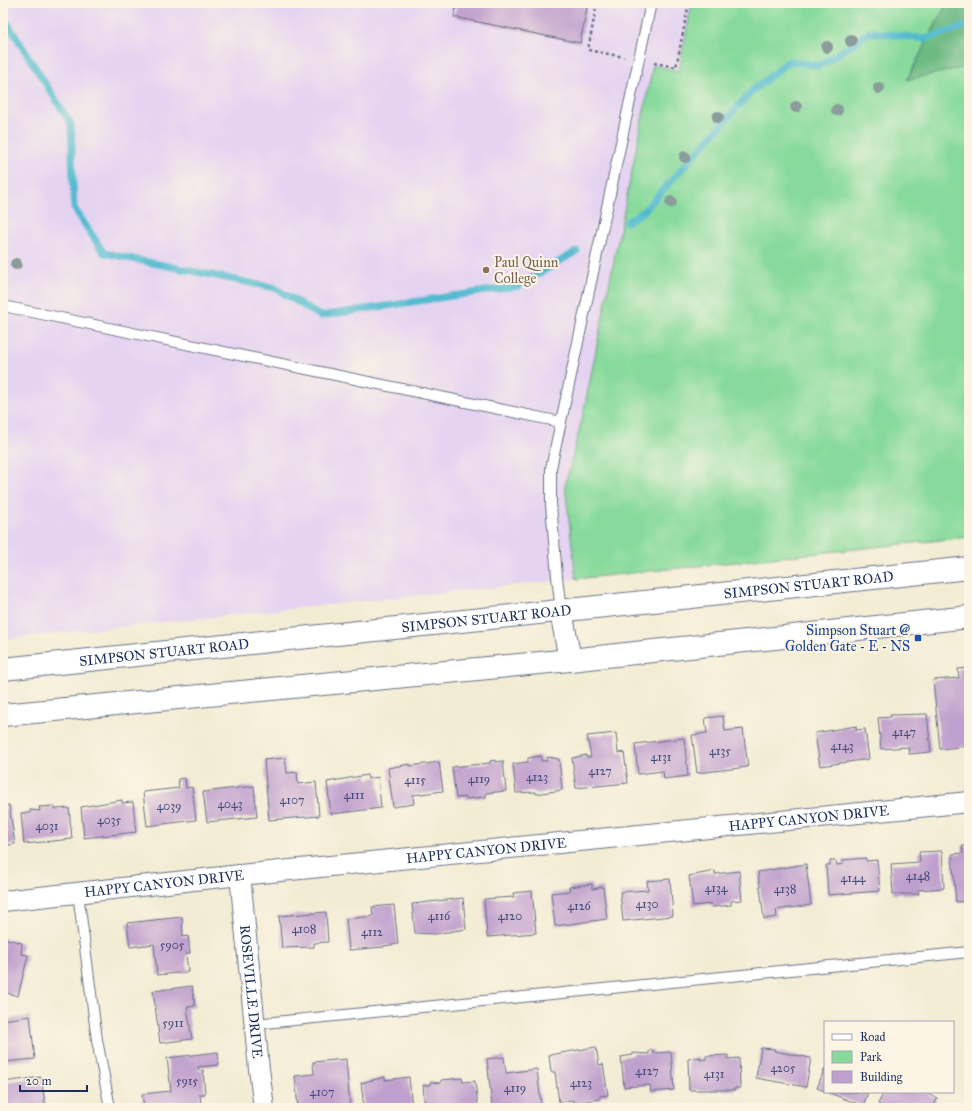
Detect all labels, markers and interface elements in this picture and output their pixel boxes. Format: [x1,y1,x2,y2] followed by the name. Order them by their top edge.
[494,254,559,287] place label: Paul Quinn College
[481,265,491,275] marker: Paul Quinn College
[723,567,894,602] street label: SIMPSON STUART ROAD
[401,601,572,636] street label: SIMPSON STUART ROAD
[785,622,910,655] place label: Simpson Stuart @ Golden Gate - E - NS
[913,633,923,643] marker: Simpson Stuart @ Golden Gate - E - NS
[78,635,250,669] street label: SIMPSON STUART ROAD
[892,725,916,739] house number: 4147
[831,739,854,753] house number: 4143
[709,744,731,758] house number: 4135
[651,750,672,764] house number: 4131
[588,764,612,778] house number: 4127
[526,770,548,784] house number: 4123
[468,772,490,786] house number: 4119
[404,773,426,787] house number: 4115
[344,788,365,802] house number: 4111
[280,793,304,807] house number: 4107
[217,797,243,811] house number: 4043
[157,799,181,813] house number: 4039
[728,802,890,835] street label: HAPPY CANYON DRIVE
[97,813,121,827] house number: 4035
[35,819,59,833] house number: 4031
[405,834,567,867] street label: HAPPY CANYON DRIVE
[83,866,245,901] street label: HAPPY CANYON DRIVE
[906,869,930,883] house number: 4148
[841,871,866,885] house number: 4144
[705,881,728,895] house number: 4134
[774,882,796,896] house number: 4138
[635,897,659,911] house number: 4130
[567,899,592,913] house number: 4126
[428,909,451,923] house number: 4116
[498,909,522,923] house number: 4120
[292,922,316,936] house number: 4108
[236,924,266,1059] street label: ROSEVILLE DRIVE
[361,925,383,939] house number: 4112
[160,938,185,952] house number: 5905
[162,1016,184,1030] house number: 5911
[824,1021,954,1093] legend
[860,1030,886,1044] text: Road
[860,1050,882,1064] text: Park
[770,1061,796,1075] house number: 4205
[635,1064,659,1078] house number: 4127
[20,1067,87,1093] scale bar
[704,1067,725,1081] house number: 4131
[860,1070,903,1085] text: Building
[26,1074,52,1088] text: 20 m
[176,1074,199,1088] house number: 5915
[570,1076,592,1090] house number: 4123
[504,1081,526,1095] house number: 4119
[310,1085,334,1099] house number: 4107

